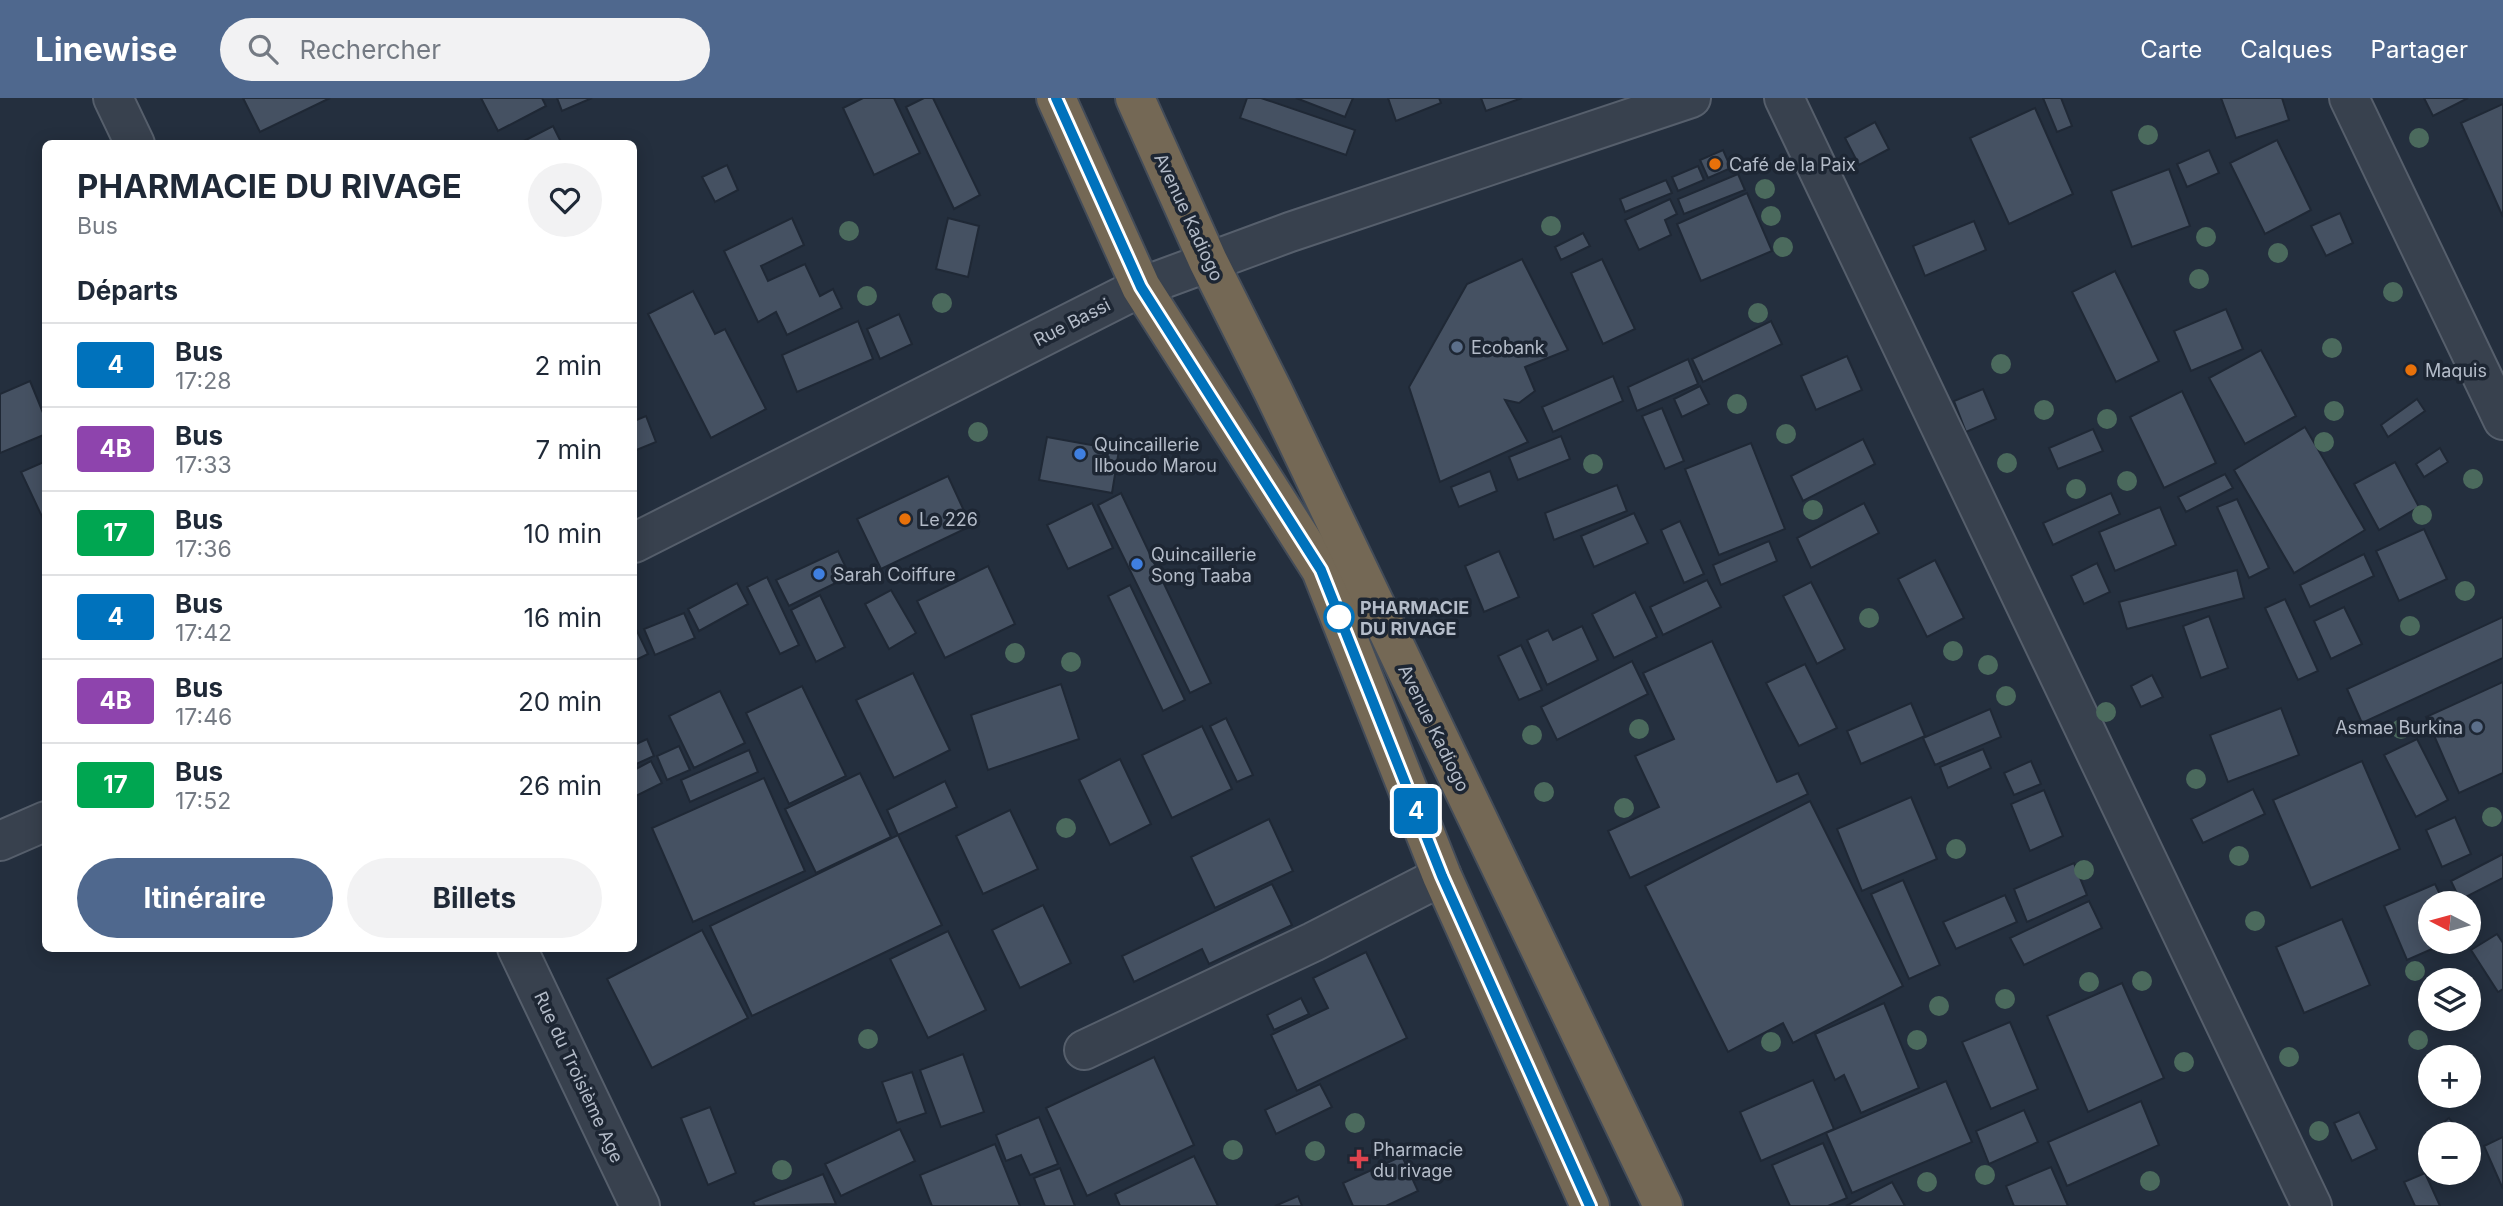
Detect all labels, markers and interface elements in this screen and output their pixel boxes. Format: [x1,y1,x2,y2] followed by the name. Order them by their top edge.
[220,18,710,81] search box
[35,29,178,69] text: Linewise
[244,30,282,68] icon: search
[300,34,441,65] text: Rechercher
[2140,35,2202,64] text: Carte
[2240,35,2333,64] text: Calques
[2371,35,2468,64] text: Partager
[1150,150,1228,284] street label: Avenue Kadiogo
[1729,154,1856,175] place label: Café de la Paix
[1707,156,1723,172] marker: Café de la Paix
[528,163,602,237] button: heart
[77,166,462,206] text: PHARMACIE DU RIVAGE
[77,212,118,240] text: Bus
[77,275,178,306] text: Départs
[1030,294,1114,350] street label: Rue Bassi
[175,336,223,367] text: Bus
[1471,337,1545,358] place label: Ecobank
[1449,339,1465,355] marker: Ecobank
[107,350,124,379] text: 4
[534,350,602,381] text: 2 min
[2425,360,2487,381] place label: Maquis
[2403,362,2419,378] marker: Maquis
[175,367,231,395] text: 17:28
[175,420,223,451] text: Bus
[99,434,132,463] text: 4B
[536,434,602,465] text: 7 min
[1094,434,1217,476] place label: Quincaillerie Ilboudo Marou
[1072,446,1088,462] marker: Quincaillerie Ilboudo Marou
[175,451,232,479] text: 17:33
[175,504,223,535] text: Bus
[919,509,978,530] place label: Le 226
[897,511,913,527] marker: Le 226
[103,518,128,547] text: 17
[523,518,602,549] text: 10 min
[175,535,232,563] text: 17:36
[1151,544,1256,586] place label: Quincaillerie Song Taaba
[1129,556,1145,572] marker: Quincaillerie Song Taaba
[833,564,956,585] place label: Sarah Coiffure
[811,566,827,582] marker: Sarah Coiffure
[175,588,223,619] text: Bus
[1360,597,1469,639] place label: PHARMACIE DU RIVAGE
[107,602,124,631] text: 4
[524,602,602,633] text: 16 min
[1324,602,1354,632] marker: PHARMACIE DU RIVAGE
[175,619,232,647] text: 17:42
[1394,661,1474,795] street label: Avenue Kadiogo
[175,672,223,703] text: Bus
[99,686,132,715] text: 4B
[518,686,602,717] text: 20 min
[175,703,232,731] text: 17:46
[2335,717,2463,738] place label: Asmae Burkina
[2469,719,2485,735] marker: Asmae Burkina
[175,756,223,787] text: Bus
[103,770,128,799] text: 17
[518,770,602,801] text: 26 min
[175,787,231,815] text: 17:52
[1393,788,1439,834] line badge: 4
[1408,796,1424,825] text: 4
[77,858,333,938] button: Itinéraire
[347,858,602,938] button: Billets
[2418,891,2482,954] north arrow
[2418,891,2481,1185] map controls
[2418,968,2481,1031] button: layers
[530,988,628,1166] street label: Rue du Troisième Age
[2418,1045,2481,1108] button: +
[2418,1122,2481,1185] button: −
[1373,1139,1463,1181] place label: Pharmacie du rivage
[1351,1151,1367,1167] marker: Pharmacie du rivage

